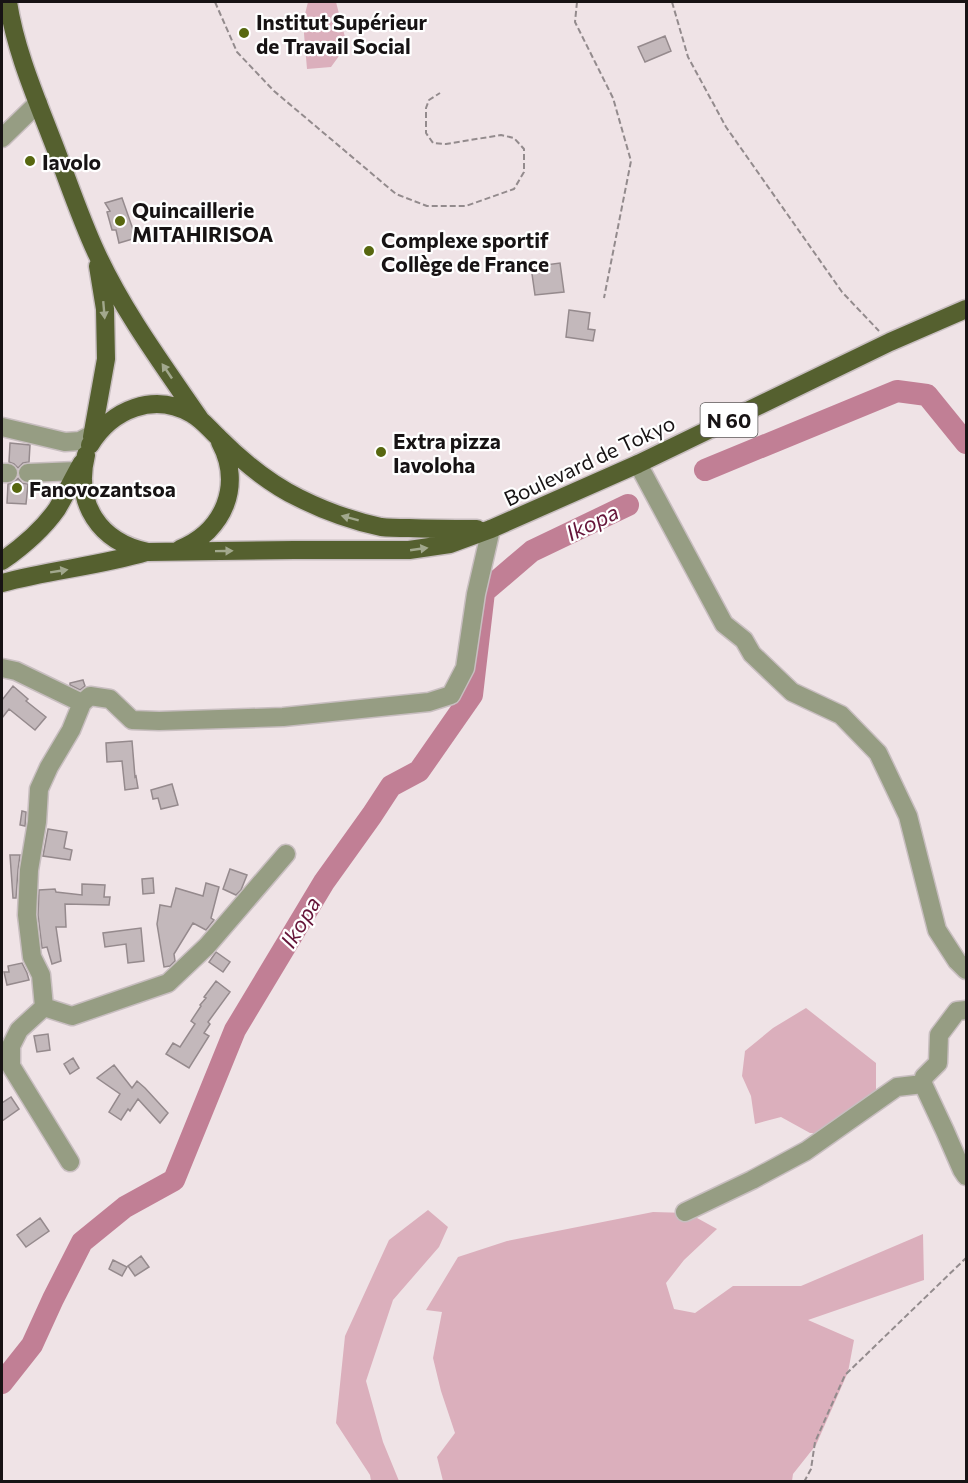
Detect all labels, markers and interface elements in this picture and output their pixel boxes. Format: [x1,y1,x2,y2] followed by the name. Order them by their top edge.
[256,9,428,58] place label: Institut Supérieur de Travail Social
[237,26,251,40] marker: Institut Supérieur de Travail Social
[42,149,101,174] place label: Iavolo
[23,154,37,168] marker: Iavolo
[132,197,273,246] place label: Quincaillerie MITAHIRISOA
[113,214,127,228] marker: Quincaillerie MITAHIRISOA
[381,227,549,276] place label: Complexe sportif Collège de France
[362,244,376,258] marker: Complexe sportif Collège de France
[99,301,109,320] one-way arrow
[161,363,173,379] one-way arrow
[700,403,758,437] road number: N 60
[500,409,678,511] street label: Boulevard de Tokyo
[393,428,501,477] place label: Extra pizza Iavoloha
[374,445,388,459] marker: Extra pizza Iavoloha
[29,476,176,501] place label: Fanovozantsoa
[10,481,24,495] marker: Fanovozantsoa
[561,498,623,546] water label: Ikopa
[341,513,359,522] one-way arrow
[409,544,428,553] one-way arrow
[214,546,233,556] one-way arrow
[49,566,68,575] one-way arrow
[274,891,326,953] water label: Ikopa

